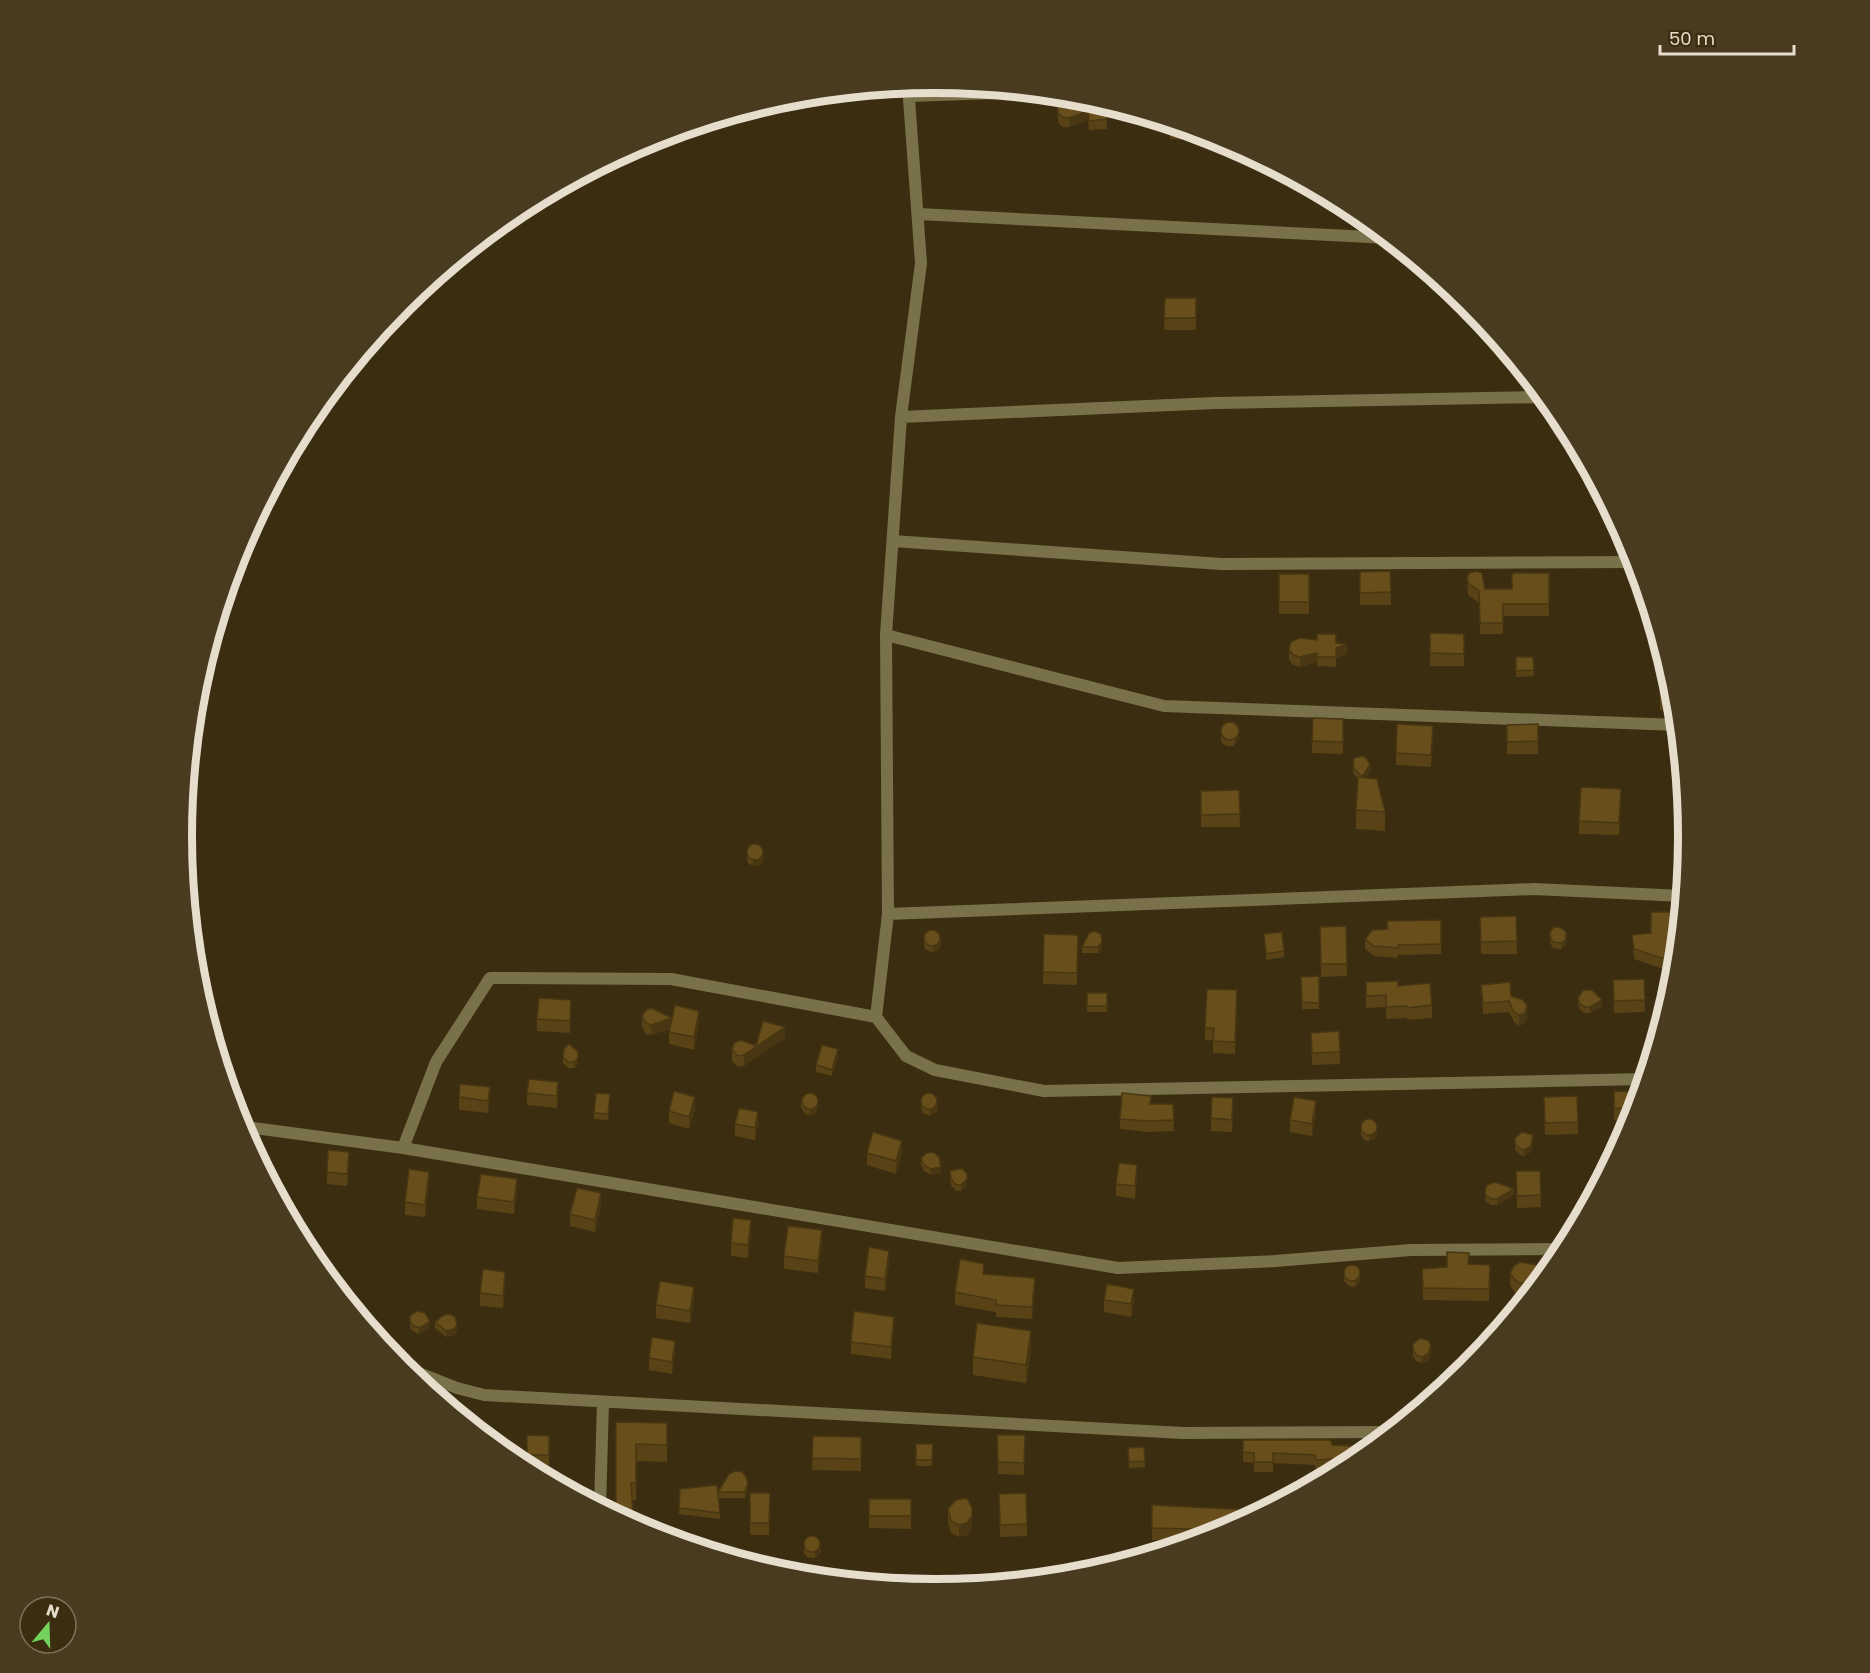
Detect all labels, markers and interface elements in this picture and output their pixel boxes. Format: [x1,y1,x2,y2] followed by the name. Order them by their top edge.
[1660,18,1794,56] scale bar
[1669,26,1715,51] text: 50 m
[18,1595,78,1655] north arrow
[43,1598,62,1624] text: N

